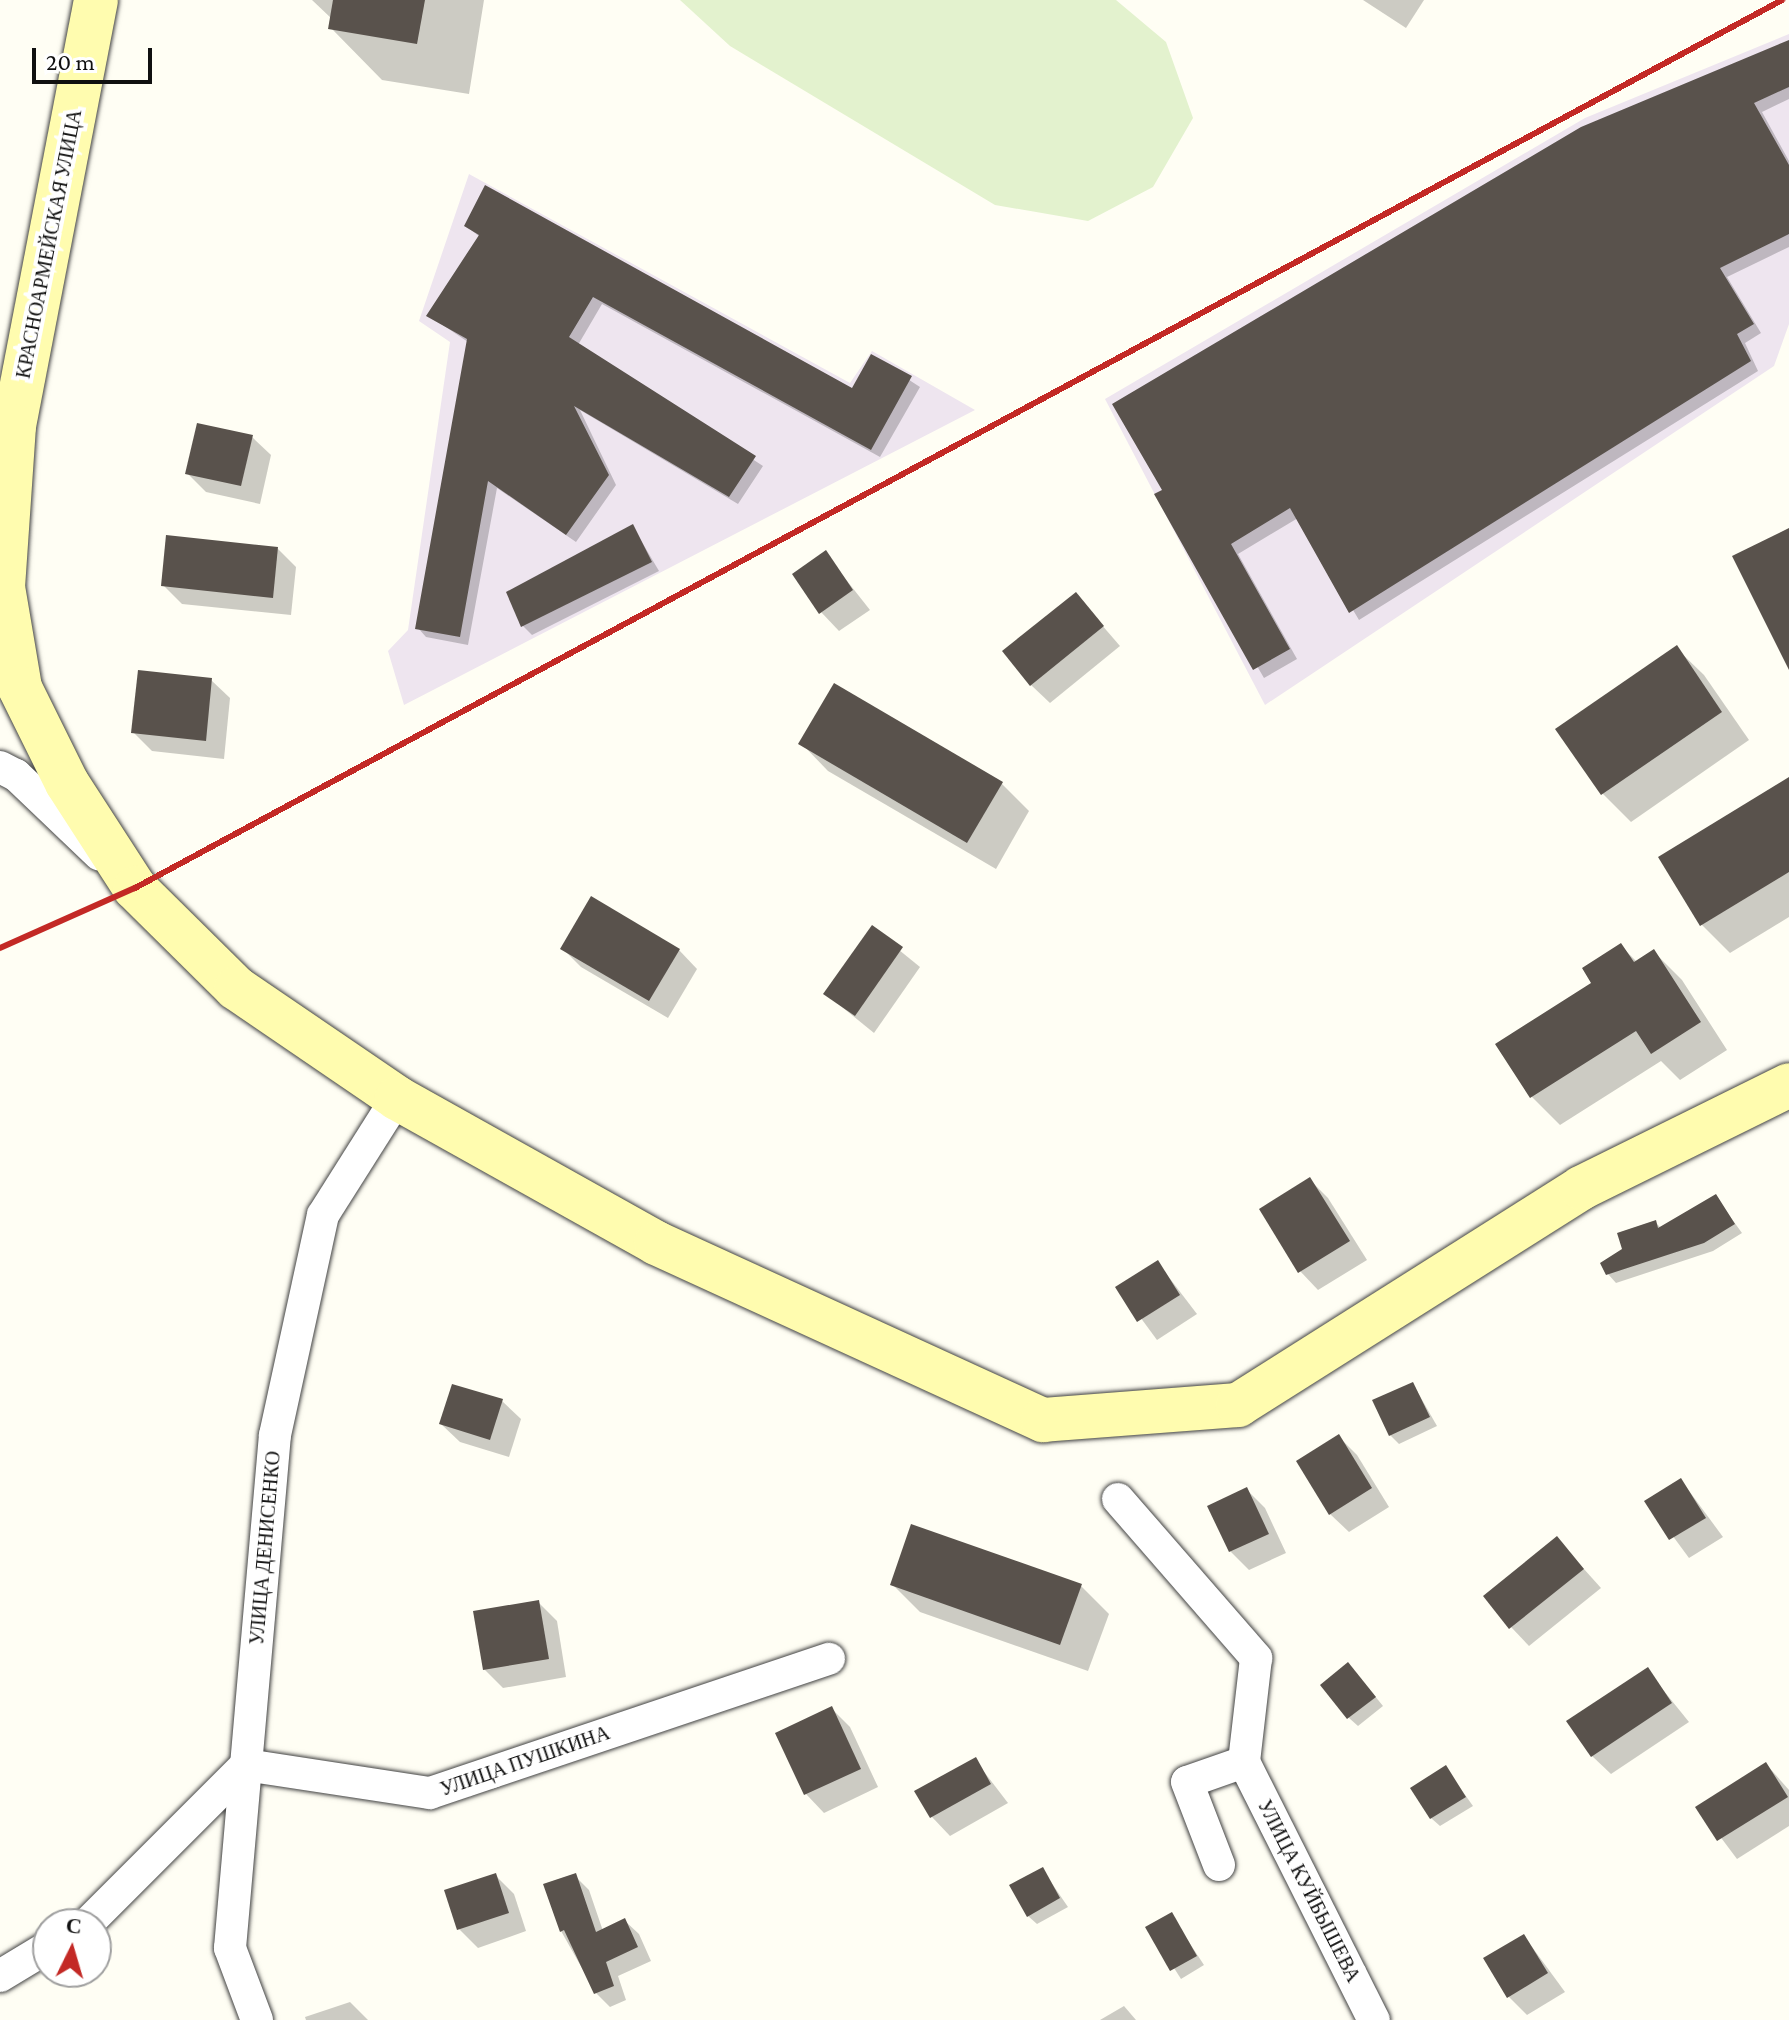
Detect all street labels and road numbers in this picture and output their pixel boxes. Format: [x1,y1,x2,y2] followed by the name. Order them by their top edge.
[11,107,87,381] street label: КРАСНОАРМЕЙСКАЯ УЛИЦА
[245,1450,285,1646] street label: УЛИЦА ДЕНИСЕНКО
[437,1721,613,1801] street label: УЛИЦА ПУШКИНА
[1252,1796,1366,1986] street label: УЛИЦА КУЙБЫШЕВА

